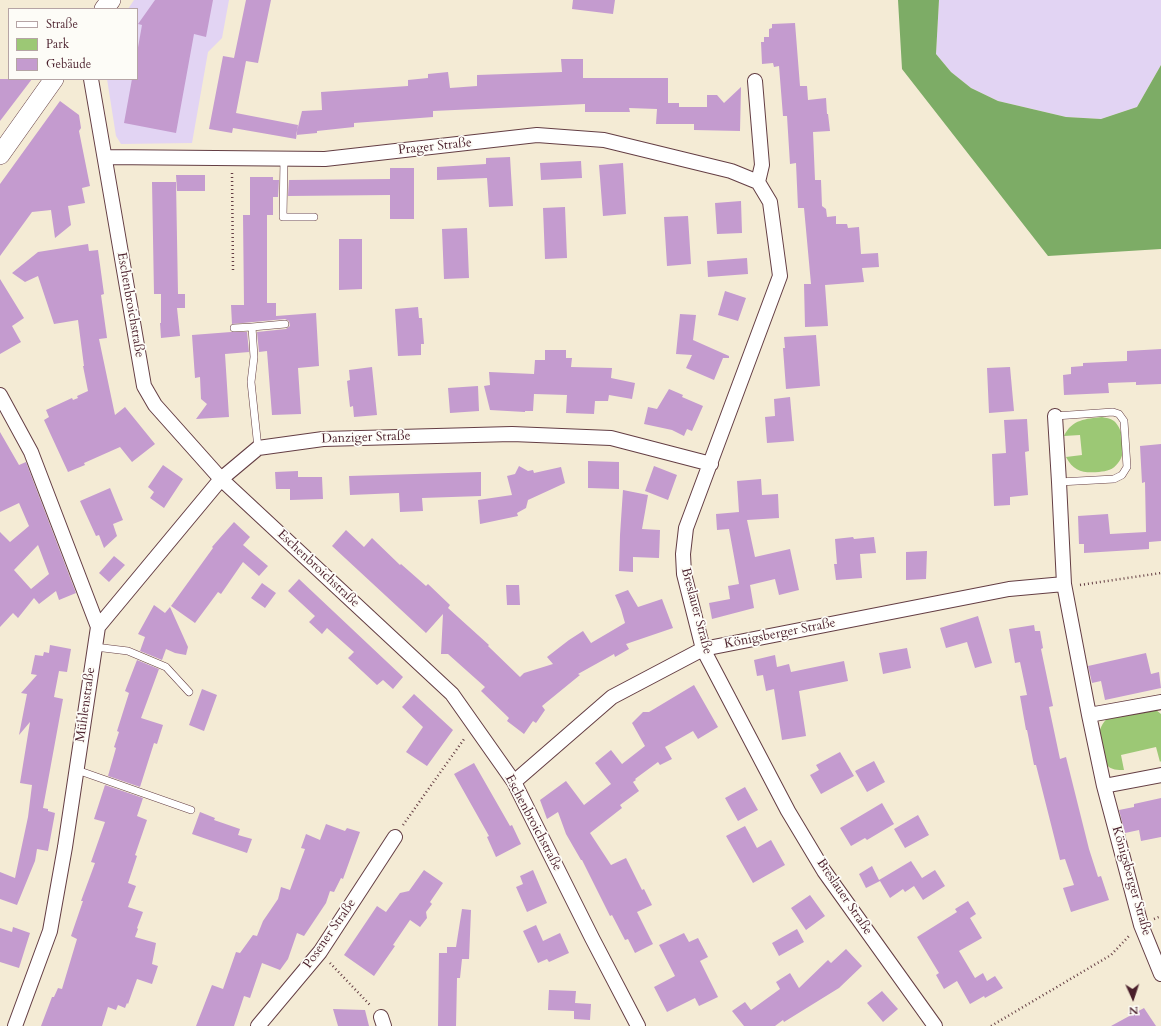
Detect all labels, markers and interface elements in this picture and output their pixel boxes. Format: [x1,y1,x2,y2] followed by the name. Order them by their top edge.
[8,8,138,80] legend
[46,16,78,32] text: Straße
[46,36,69,52] text: Park
[46,56,91,72] text: Gebäude
[397,135,473,159] street label: Prager Straße
[113,251,147,359] street label: Eschenbroichstraße
[321,429,411,447] street label: Danziger Straße
[274,527,362,611] street label: Eschenbroichstraße
[677,566,715,656] street label: Breslauer Straße
[723,616,837,652] street label: Königsberger Straße
[73,667,99,743] street label: Mühlenstraße
[501,772,565,874] street label: Eschenbroichstraße
[1108,825,1154,937] street label: Königsberger Straße
[813,856,875,938] street label: Breslauer Straße
[300,896,360,972] street label: Posener Straße
[1113,978,1153,1018] north arrow
[1129,1003,1139,1018] text: N

